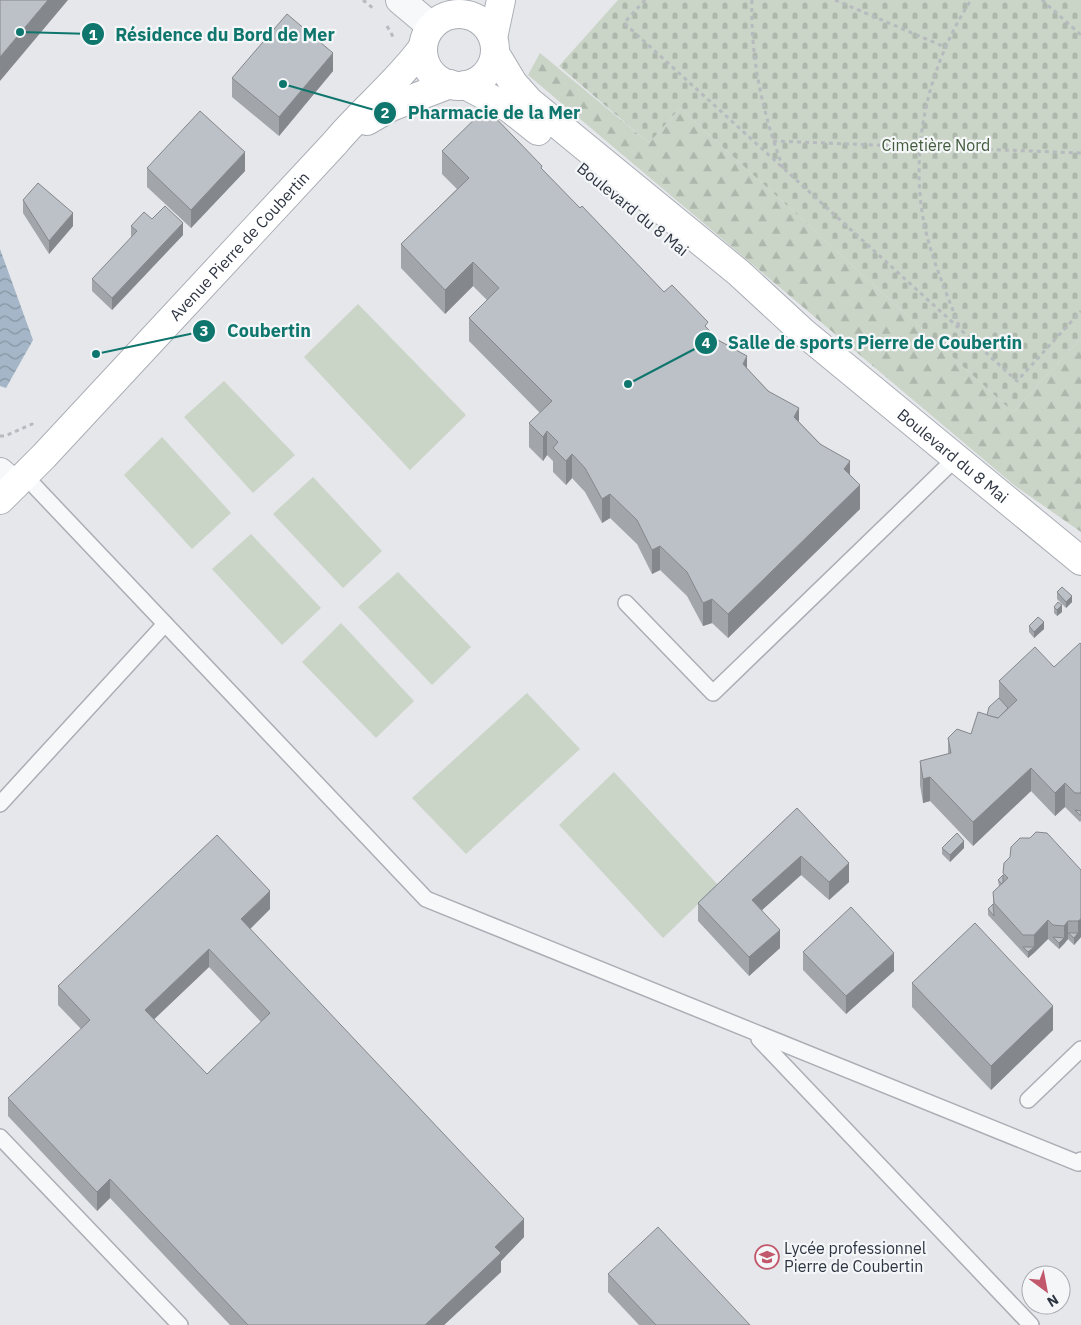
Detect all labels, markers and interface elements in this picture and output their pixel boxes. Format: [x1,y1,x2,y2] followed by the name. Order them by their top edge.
[81,18,345,51] callout: Résidence du Bord de Mer
[115,23,335,46] text: Résidence du Bord de Mer
[88,25,98,44] text: 1
[373,96,590,129] callout: Pharmacie de la Mer
[408,101,580,124] text: Pharmacie de la Mer
[380,103,390,122] text: 2
[882,135,990,155] park label: Cimetière Nord
[573,158,693,260] street label: Boulevard du 8 Mai
[165,167,313,325] street label: Avenue Pierre de Coubertin
[192,315,321,348] callout: Coubertin
[227,319,311,342] text: Coubertin
[199,321,209,340] text: 3
[693,326,1033,359] callout: Salle de sports Pierre de Coubertin
[728,331,1022,354] text: Salle de sports Pierre de Coubertin
[701,333,711,352] text: 4
[894,404,1013,507] street label: Boulevard du 8 Mai
[784,1238,926,1276] place label: Lycée professionnel Pierre de Coubertin
[754,1244,780,1270] school or university icon: Lycée professionnel Pierre de Coubertin
[1021,1265,1071,1315] north arrow
[1044,1291,1062,1311] text: N

